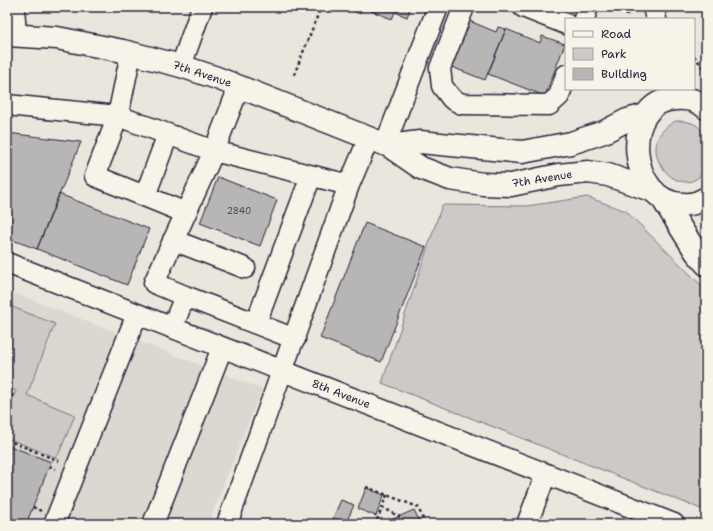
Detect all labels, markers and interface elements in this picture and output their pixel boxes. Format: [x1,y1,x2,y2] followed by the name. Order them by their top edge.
[565,18,695,90] legend
[601,26,632,42] text: Road
[601,46,627,62] text: Park
[170,57,234,91] street label: 7th Avenue
[601,66,647,82] text: Building
[510,167,574,191] street label: 7th Avenue
[227,205,251,217] house number: 2840
[310,376,372,412] street label: 8th Avenue

